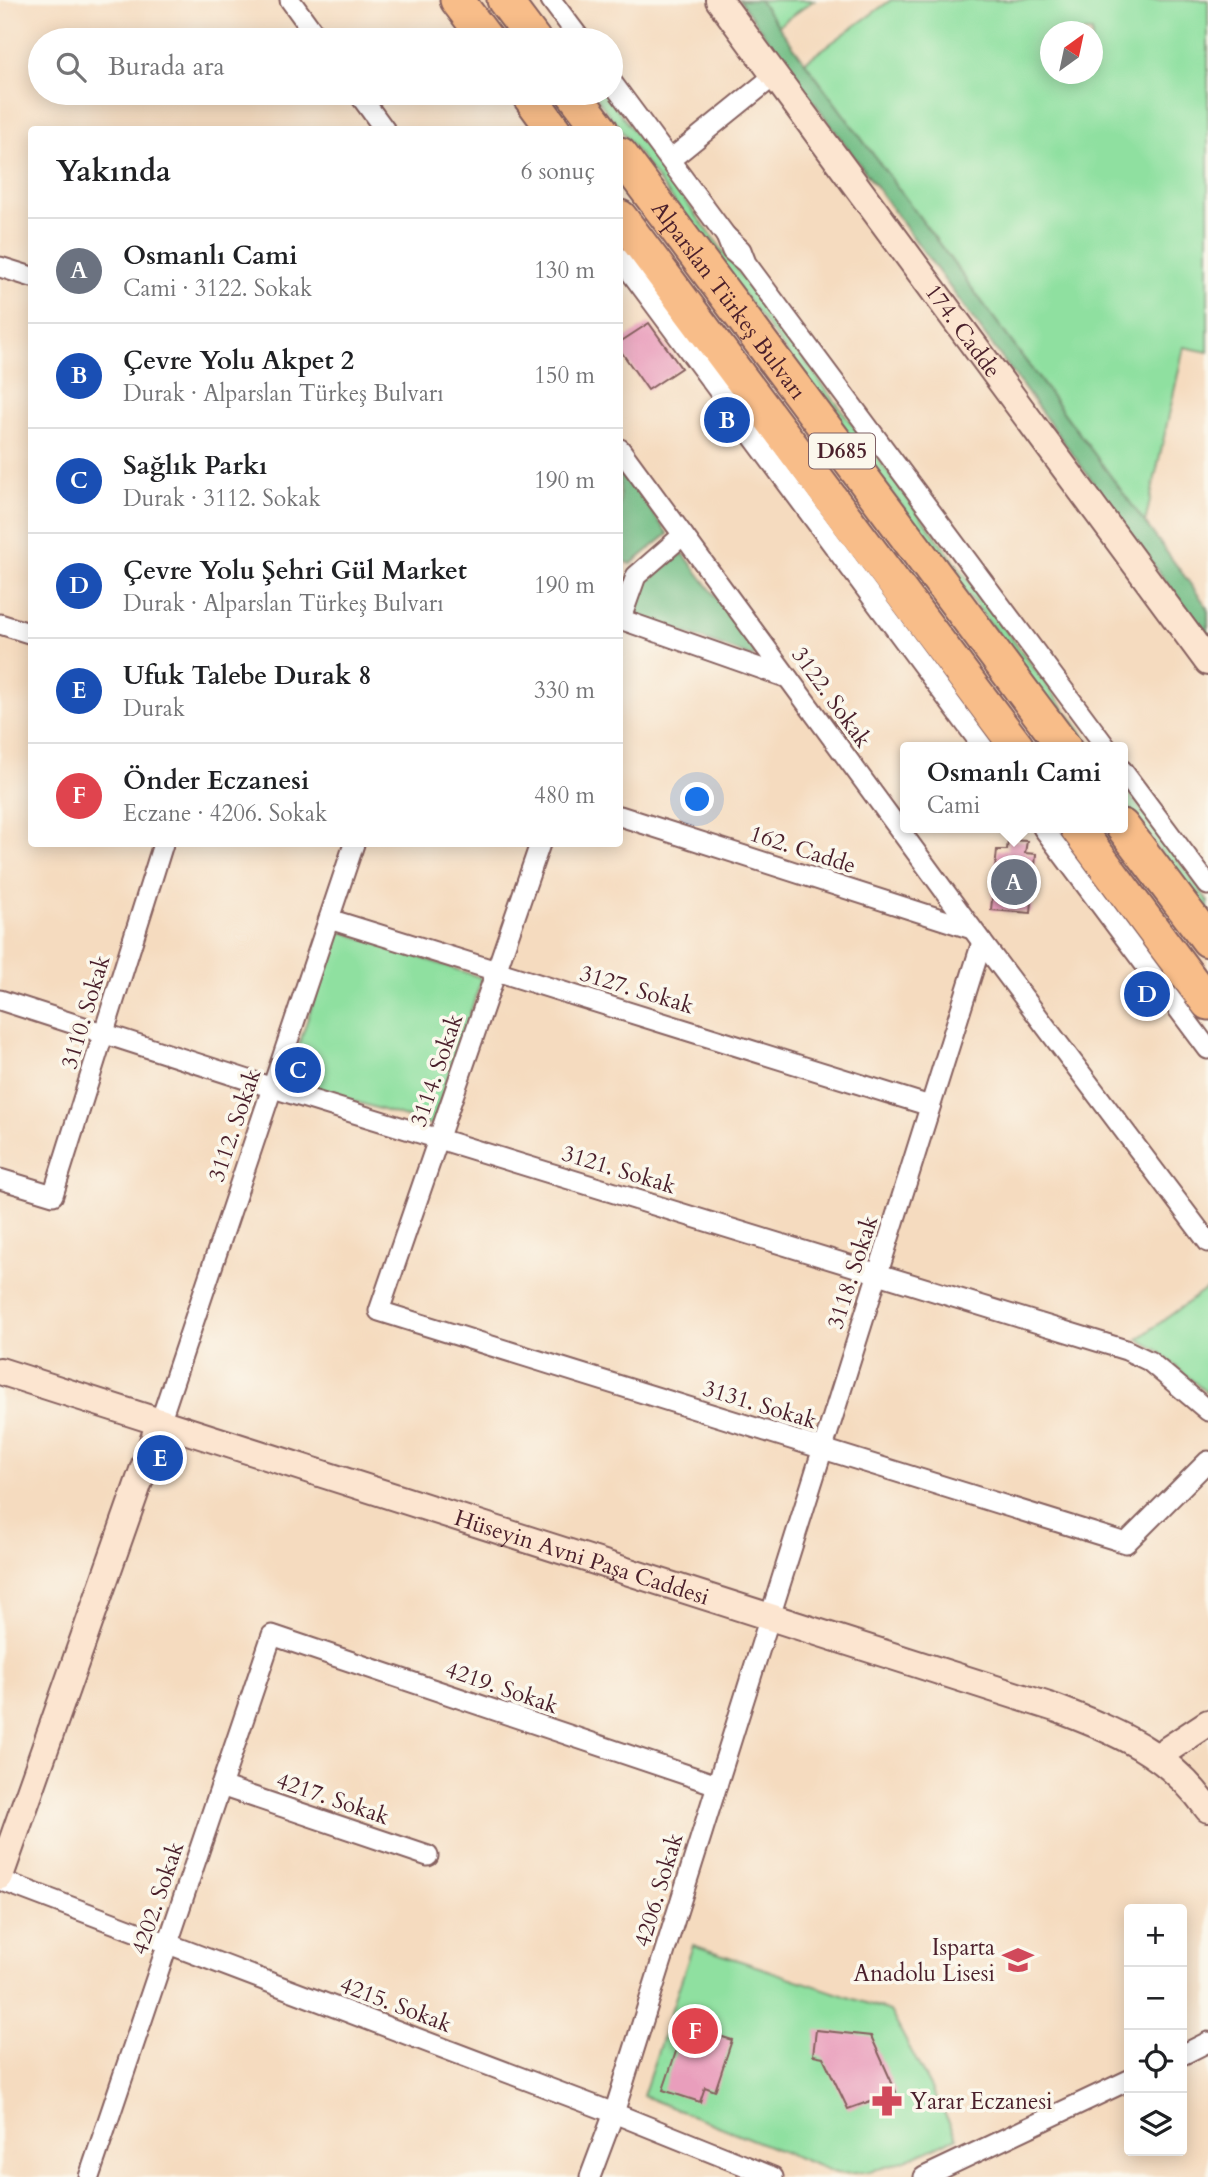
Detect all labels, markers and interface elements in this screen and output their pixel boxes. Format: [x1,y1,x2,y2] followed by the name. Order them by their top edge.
[1040,21,1103,84] north arrow
[28,28,623,105] search box
[52,48,90,86] icon: search
[108,49,225,84] text: Burada ara
[56,151,171,192] text: Yakında
[521,156,595,187] text: 6 sonuç
[644,194,813,406] street label: Alparslan Türkeş Bulvarı
[123,238,297,273] text: Osmanlı Cami
[70,255,88,286] text: A
[534,255,595,286] text: 130 m
[123,273,312,304] text: Cami · 3122. Sokak
[918,277,1008,384] street label: 174. Cadde
[123,343,354,378] text: Çevre Yolu Akpet 2
[71,360,87,391] text: B
[534,360,595,391] text: 150 m
[123,378,444,409] text: Durak · Alparslan Türkeş Bulvarı
[704,394,750,446] pin: B
[809,434,875,468] road number: D685
[123,448,267,483] text: Sağlık Parkı
[70,465,88,496] text: C
[534,465,595,496] text: 190 m
[123,483,321,514] text: Durak · 3112. Sokak
[123,553,467,588] text: Çevre Yolu Şehri Gül Market
[69,570,89,601] text: D
[534,570,595,601] text: 190 m
[123,588,444,619] text: Durak · Alparslan Türkeş Bulvarı
[784,641,879,755] street label: 3122. Sokak
[123,658,371,693] text: Ufuk Talebe Durak 8
[72,675,86,706] text: E
[534,675,595,706] text: 330 m
[123,693,185,724] text: Durak
[900,742,1128,833] popup
[927,755,1101,790] text: Osmanlı Cami
[123,763,309,798] text: Önder Eczanesi
[72,780,86,811] text: F
[534,780,595,811] text: 480 m
[680,782,714,816] your location
[927,790,980,821] text: Cami
[123,798,327,829] text: Eczane · 4206. Sokak
[746,818,860,881] street label: 162. Cadde
[991,856,1037,908] pin: A
[53,951,118,1073] street label: 3110. Sokak
[576,957,698,1022] street label: 3127. Sokak
[1124,968,1170,1020] pin: D
[403,1009,471,1131] street label: 3114. Sokak
[275,1044,321,1096] pin: C
[201,1064,269,1186] street label: 3112. Sokak
[558,1137,680,1202] street label: 3121. Sokak
[820,1211,886,1333] street label: 3118. Sokak
[699,1372,821,1437] street label: 3131. Sokak
[137,1432,183,1484] pin: E
[451,1502,713,1613] street label: Hüseyin Avni Paşa Caddesi
[441,1654,563,1722] street label: 4219. Sokak
[272,1765,394,1833] street label: 4217. Sokak
[626,1829,691,1951] street label: 4206. Sokak
[124,1837,192,1959] street label: 4202. Sokak
[1124,1904,1187,2156] map controls
[1124,1904,1187,1967] button: +
[854,1932,995,1989] place label: Isparta Anadolu Lisesi
[1001,1943,1035,1977] school or university icon: Isparta Anadolu Lisesi
[1124,1967,1187,2030] button: −
[335,1969,457,2040] street label: 4215. Sokak
[672,2005,718,2057] pin: F
[1124,2030,1187,2093] button: locate
[870,2084,904,2118] pharmacy icon: Yarar Eczanesi
[910,2086,1053,2117] place label: Yarar Eczanesi
[1124,2093,1187,2156] button: layers

